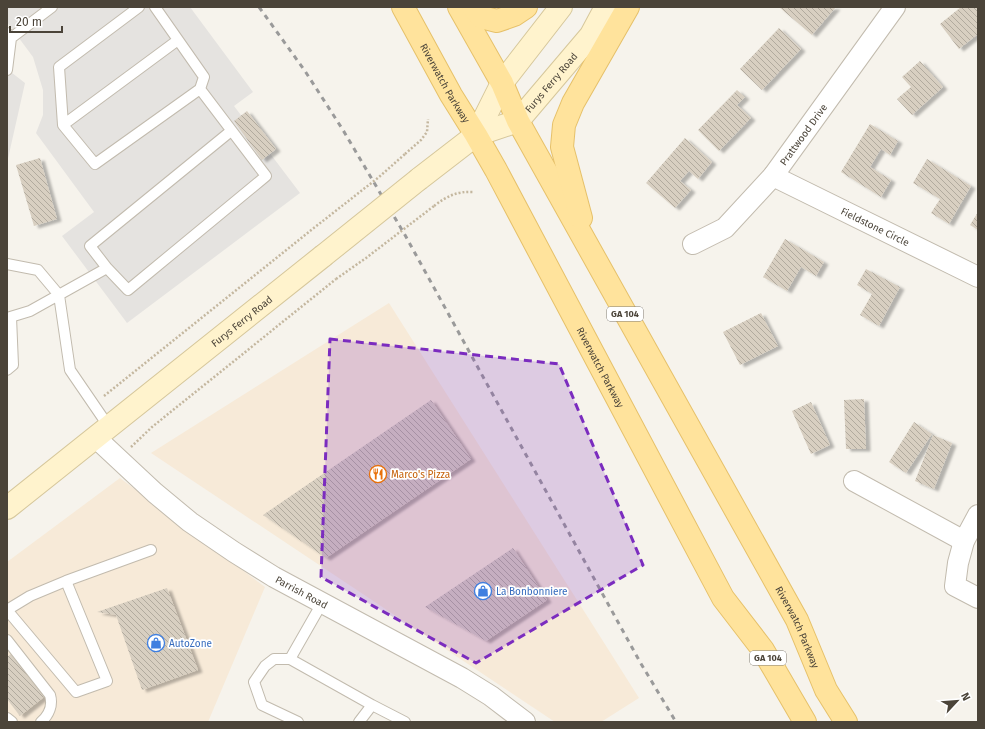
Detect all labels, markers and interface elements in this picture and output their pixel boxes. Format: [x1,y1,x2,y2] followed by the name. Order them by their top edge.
[10,8,62,34] scale bar
[16,15,42,29] text: 20 m
[417,42,472,125] street label: Riverwatch Parkway
[523,51,580,115] street label: Furys Ferry Road
[778,102,830,168] street label: Prattwood Drive
[839,205,911,249] street label: Fieldstone Circle
[209,294,275,350] street label: Furys Ferry Road
[607,307,643,321] road number: GA 104
[573,325,626,410] street label: Riverwatch Parkway
[368,464,388,484] restaurant icon: Marco's Pizza
[391,469,450,481] place label: Marco's Pizza
[273,574,329,612] street label: Parrish Road
[473,581,493,601] shop icon: La Bonbonniere
[772,584,821,670] street label: Riverwatch Parkway
[496,586,568,598] place label: La Bonbonniere
[146,633,166,653] shop icon: AutoZone
[169,638,212,650] place label: AutoZone
[750,651,786,665] road number: GA 104
[937,681,977,721] north arrow
[958,691,973,703] text: N

